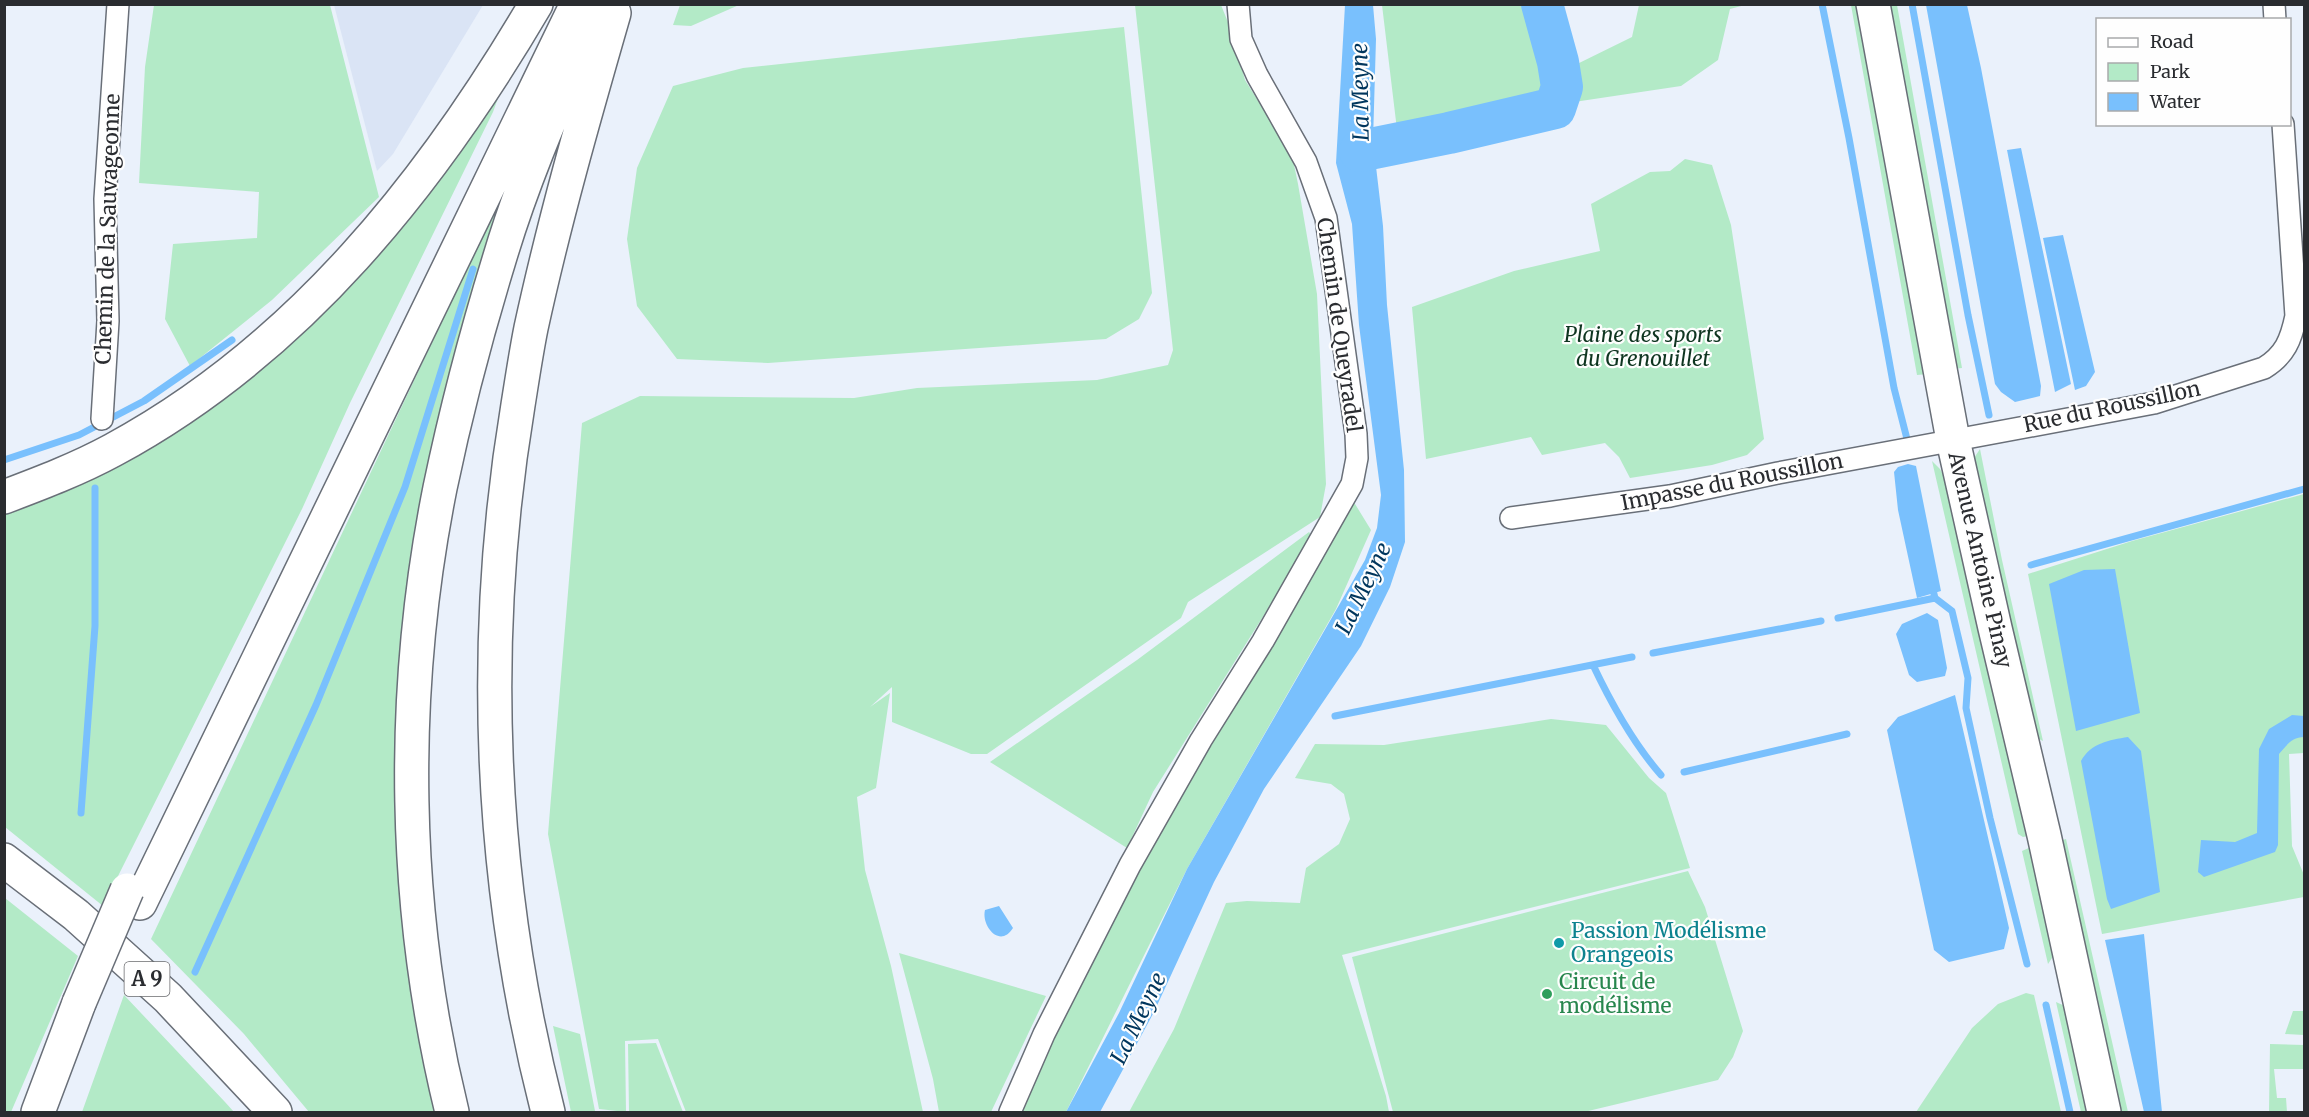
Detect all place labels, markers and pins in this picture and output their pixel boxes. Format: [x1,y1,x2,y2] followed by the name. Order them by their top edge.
[1571,917,1766,968] place label: Passion Modélisme Orangeois
[1552,936,1566,950] marker: Passion Modélisme Orangeois
[1559,968,1672,1019] place label: Circuit de modélisme
[1540,987,1554,1001] marker: Circuit de modélisme

